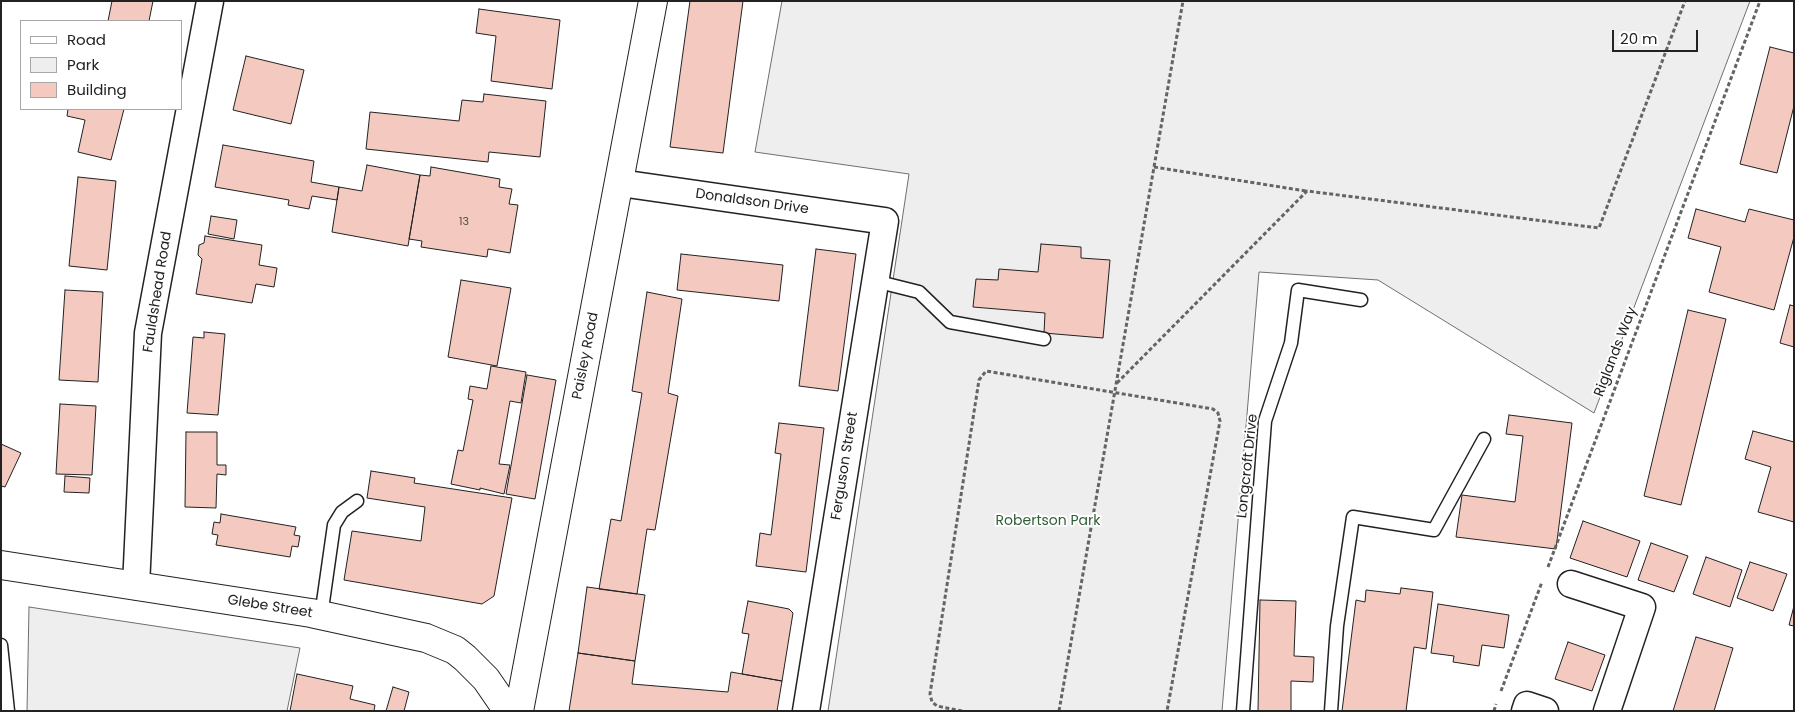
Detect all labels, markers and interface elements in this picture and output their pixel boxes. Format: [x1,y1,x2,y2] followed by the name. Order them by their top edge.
[20,20,182,110] legend
[1615,20,1701,52] scale bar
[1620,28,1658,49] text: 20 m
[67,29,106,50] text: Road
[67,54,99,75] text: Park
[67,79,127,100] text: Building
[694,186,810,218] street label: Donaldson Drive
[459,215,469,229] house number: 13
[140,230,176,354] street label: Fauldshead Road
[1591,305,1641,399] street label: Riglands Way
[569,311,603,401] street label: Paisley Road
[828,411,862,521] street label: Ferguson Street
[1234,413,1262,519] street label: Longcroft Drive
[996,513,1100,529] park label: Robertson Park
[226,592,314,622] street label: Glebe Street

